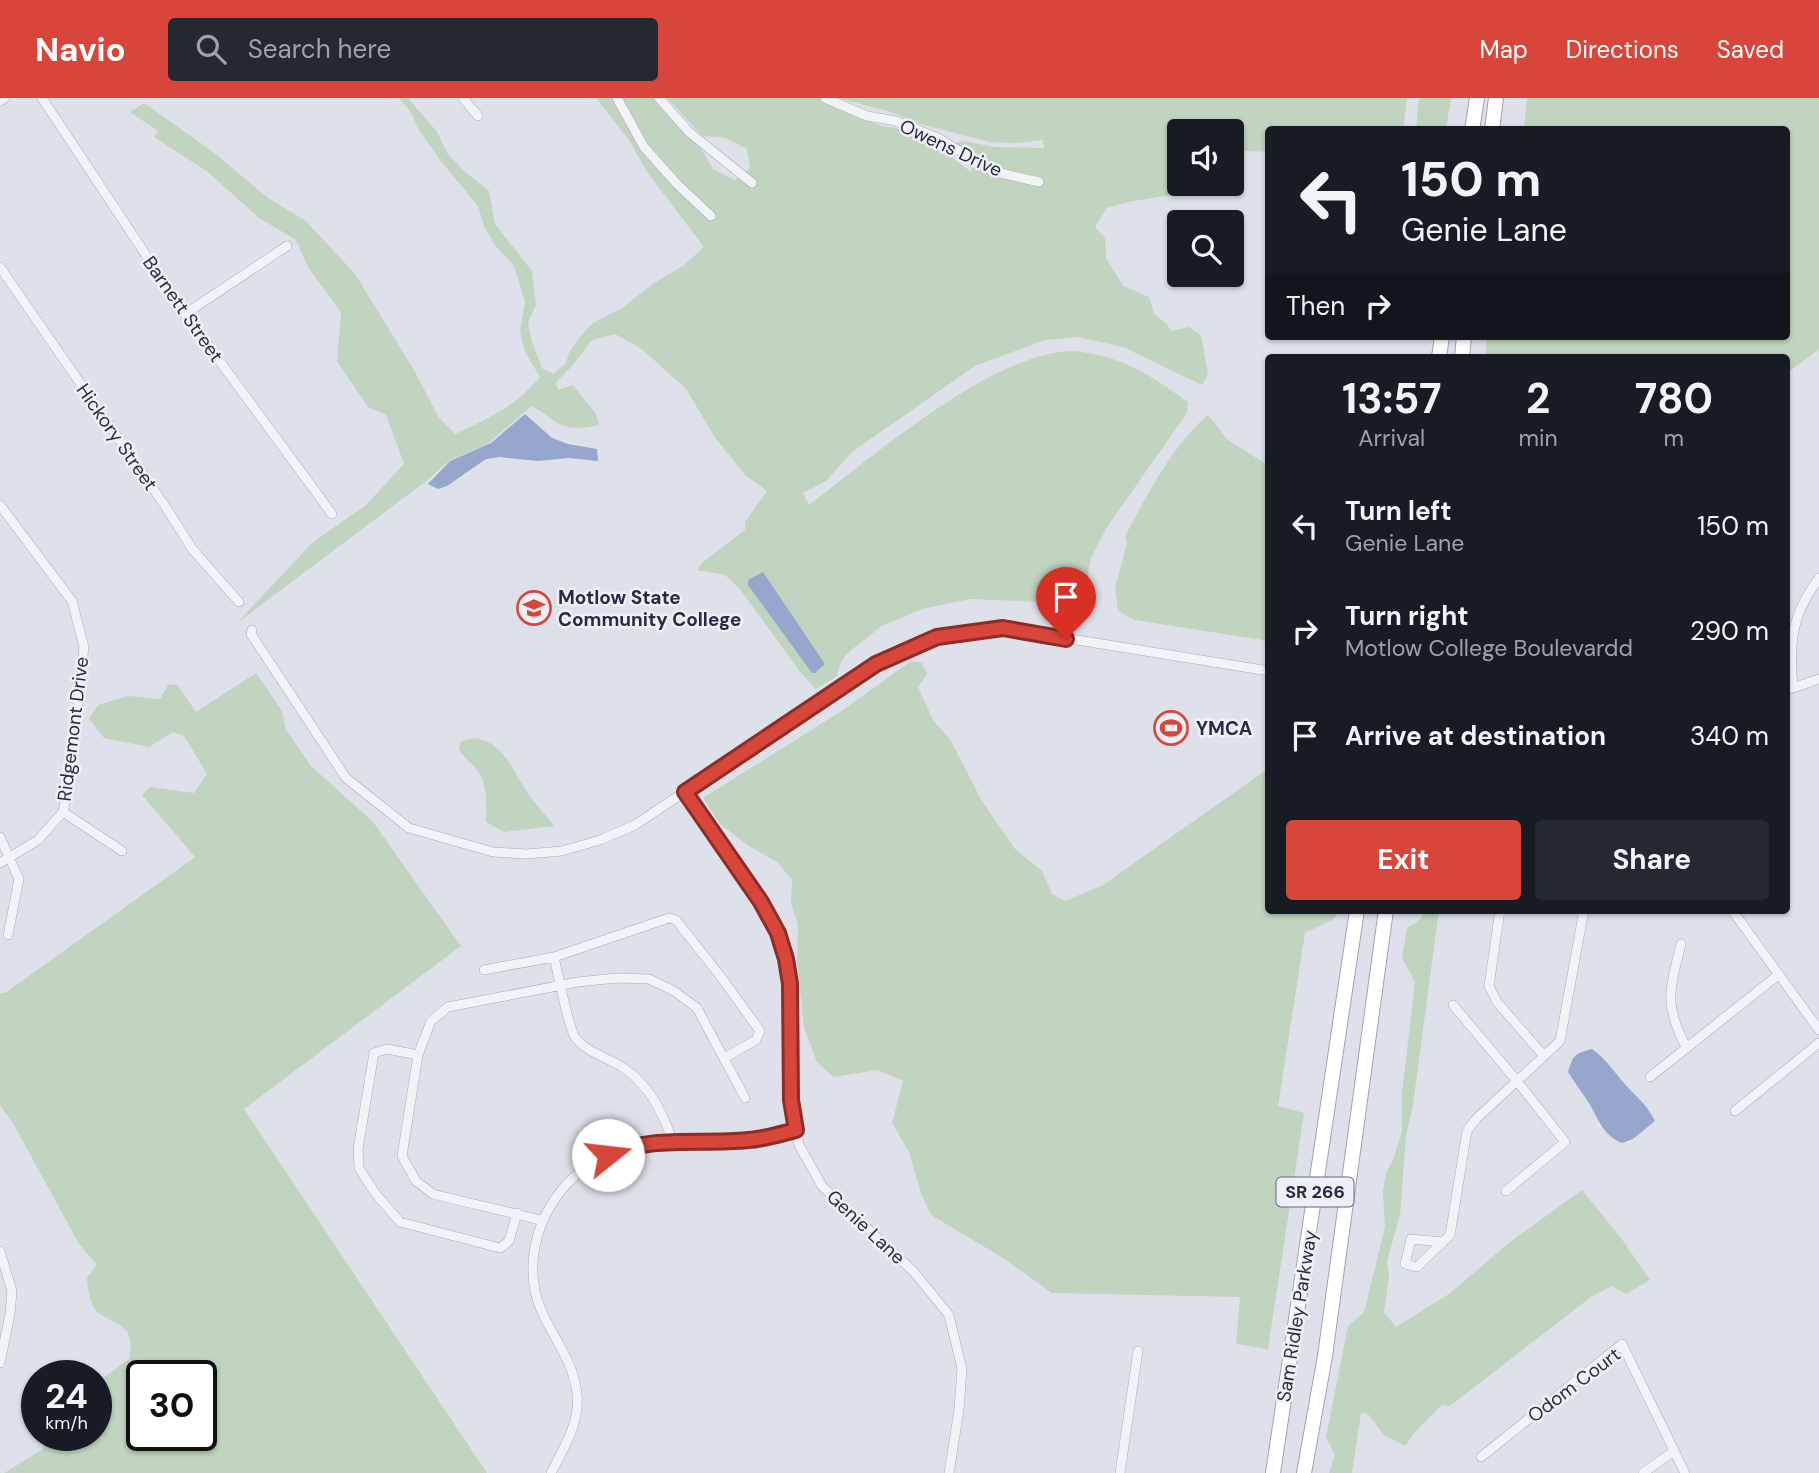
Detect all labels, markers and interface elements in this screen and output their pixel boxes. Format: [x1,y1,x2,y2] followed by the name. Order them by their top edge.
[168,18,658,81] search box
[35,28,126,71] text: Navio
[192,30,230,68] icon: search
[248,32,391,66] text: Search here
[1480,34,1528,65] text: Map
[1566,34,1679,65] text: Directions
[1717,34,1784,65] text: Saved
[896,113,1006,183] street label: Owens Drive
[1167,119,1244,287] map controls
[1167,119,1244,196] button: sound
[1401,147,1541,211] text: 150 m
[1286,154,1377,245] icon: left
[1401,209,1567,251] text: Genie Lane
[1167,210,1244,287] button: search
[137,251,229,367] street label: Barnett Street
[1359,287,1397,325] icon: right
[1286,289,1345,323] text: Then
[1342,371,1442,426] text: 13:57
[1526,371,1550,426] text: 2
[1635,371,1713,426] text: 780
[71,379,163,495] street label: Hickory Street
[1358,423,1425,453] text: Arrival
[1519,423,1558,453] text: min
[1664,423,1684,453] text: m
[1345,494,1452,528] text: Turn left
[1286,507,1324,545] icon: left
[1697,509,1769,543] text: 150 m
[1345,528,1464,558] text: Genie Lane
[1036,567,1096,639] pin
[1047,578,1085,616] icon: arrive
[558,585,742,632] place label: Motlow State Community College
[515,589,553,627] school or university icon: Motlow State Community College
[1345,599,1469,633] text: Turn right
[1286,612,1324,650] icon: right
[1690,614,1769,648] text: 290 m
[1345,633,1633,663] text: Motlow College Boulevardd
[52,655,94,803] street label: Ridgemont Drive
[1152,709,1190,747] sports icon: YMCA
[1196,716,1253,741] place label: YMCA
[1286,717,1324,755] icon: arrive
[1345,719,1606,753] text: Arrive at destination
[1690,719,1769,753] text: 340 m
[1286,820,1521,900] button: Exit
[1535,820,1769,900] button: Share
[571,1118,645,1192] position arrow
[1276,1177,1354,1206] road number: SR 266
[821,1184,911,1270] street label: Genie Lane
[1271,1228,1323,1404] street label: Sam Ridley Parkway
[1523,1342,1625,1428] street label: Odom Court
[126,1360,217,1451] speed limit sign: 30
[45,1373,88,1419] text: 24
[45,1411,88,1435] text: km/h

